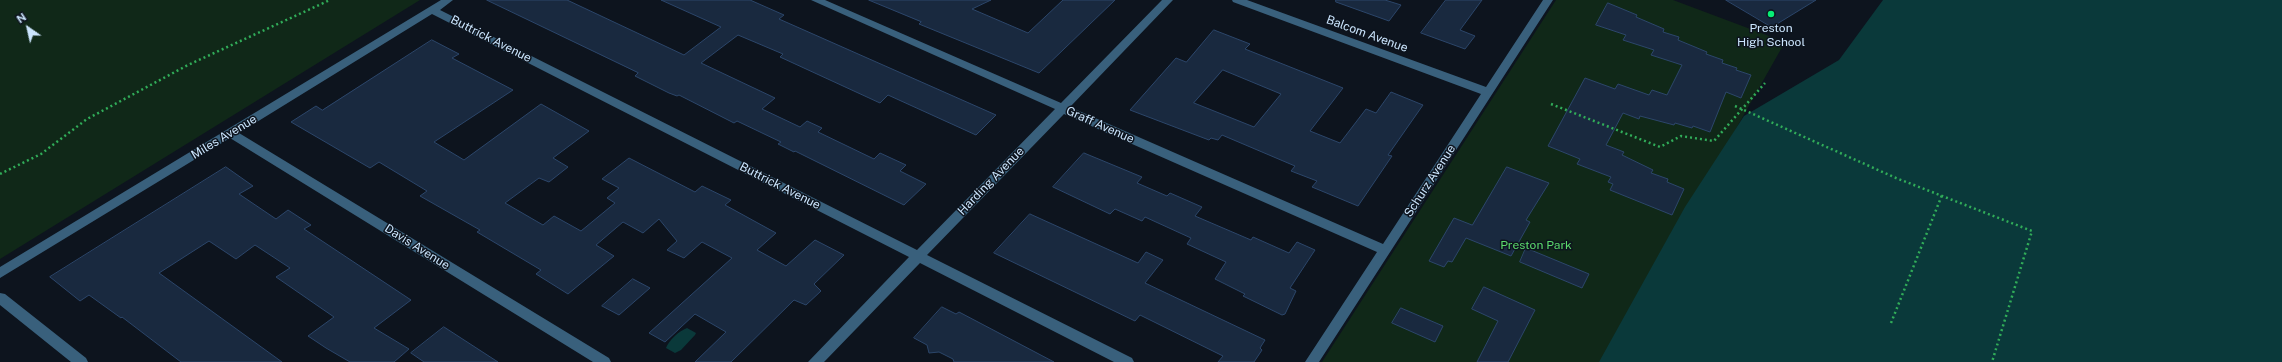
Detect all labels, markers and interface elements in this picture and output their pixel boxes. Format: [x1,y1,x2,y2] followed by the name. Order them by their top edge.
[8,8,48,48] north arrow
[1766,9,1776,19] marker: Preston High School
[14,11,28,25] text: N
[448,12,534,66] street label: Buttrick Avenue
[1324,13,1410,55] street label: Balcom Avenue
[1737,21,1805,49] place label: Preston High School
[1064,104,1136,146] street label: Graff Avenue
[189,112,259,162] street label: Miles Avenue
[1401,142,1459,220] street label: Schurz Avenue
[955,144,1027,218] street label: Harding Avenue
[737,159,823,213] street label: Buttrick Avenue
[382,221,452,273] street label: Davis Avenue
[1500,238,1572,252] park label: Preston Park

